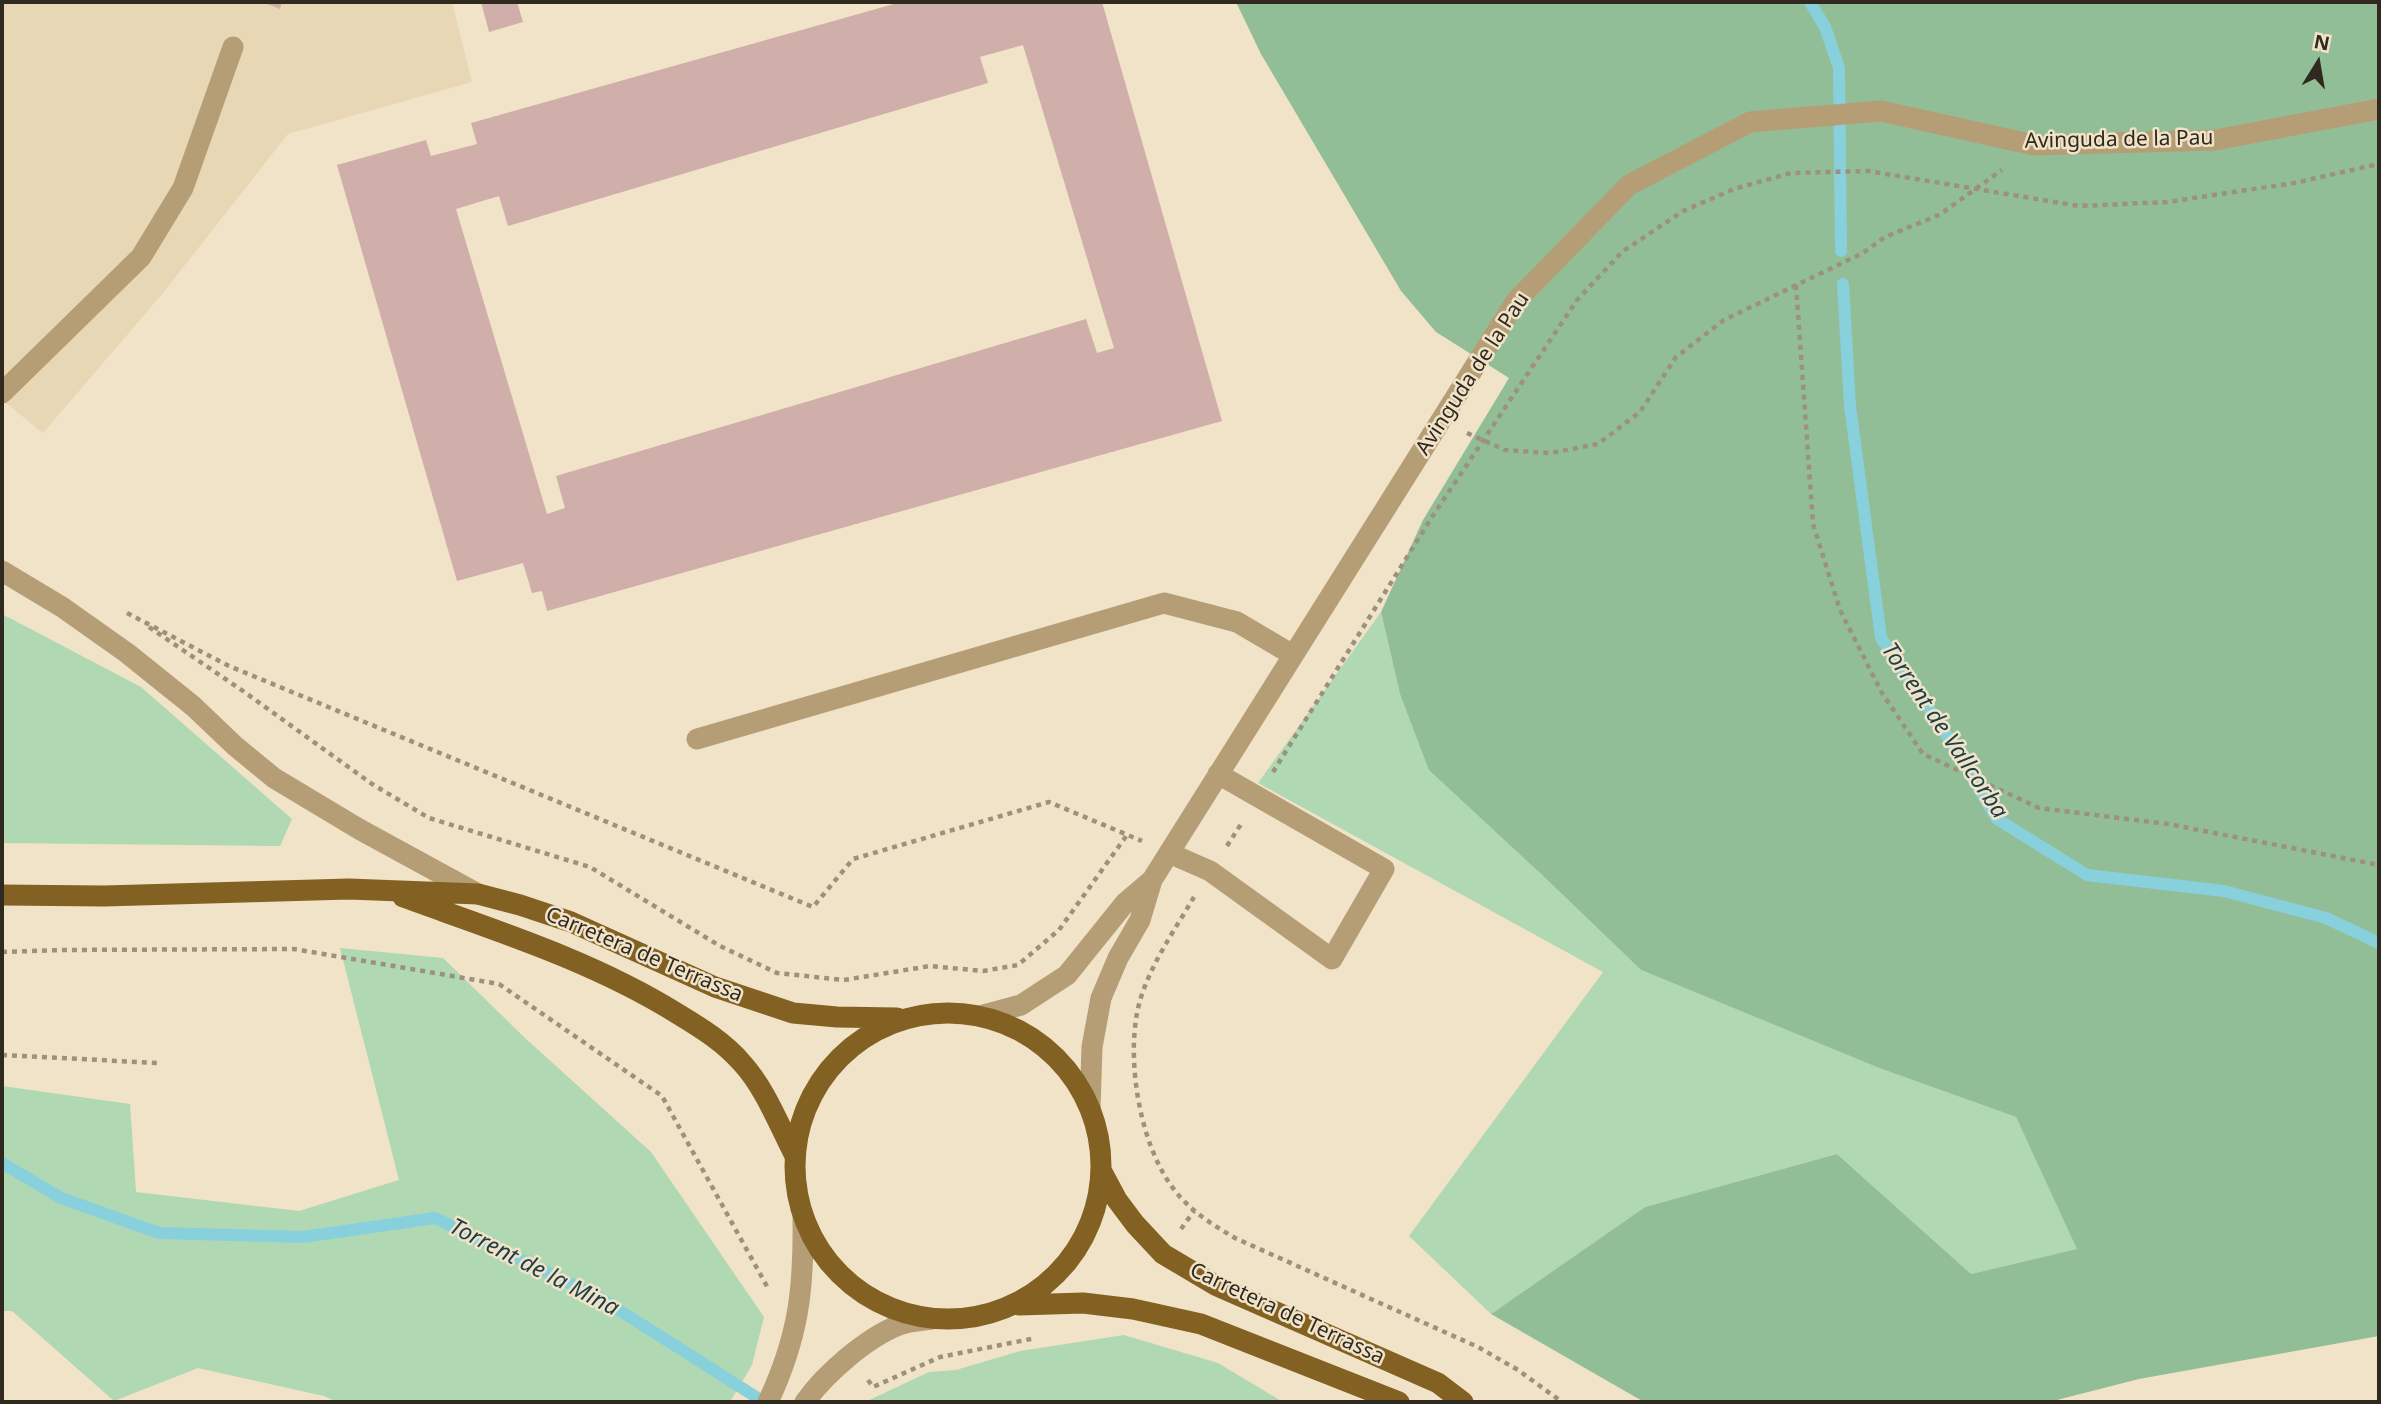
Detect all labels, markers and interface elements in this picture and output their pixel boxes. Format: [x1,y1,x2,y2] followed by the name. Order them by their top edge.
[2283,28,2353,98] north arrow
[2312,28,2332,57] text: N
[2024,126,2214,154] street label: Avinguda de la Pau
[1411,288,1535,460] street label: Avinguda de la Pau
[1875,638,2013,824] water label: Torrent de Vallcorba
[542,902,746,1008] street label: Carretera de Terrassa
[445,1213,623,1323] water label: Torrent de la Mina
[1186,1258,1388,1370] street label: Carretera de Terrassa

